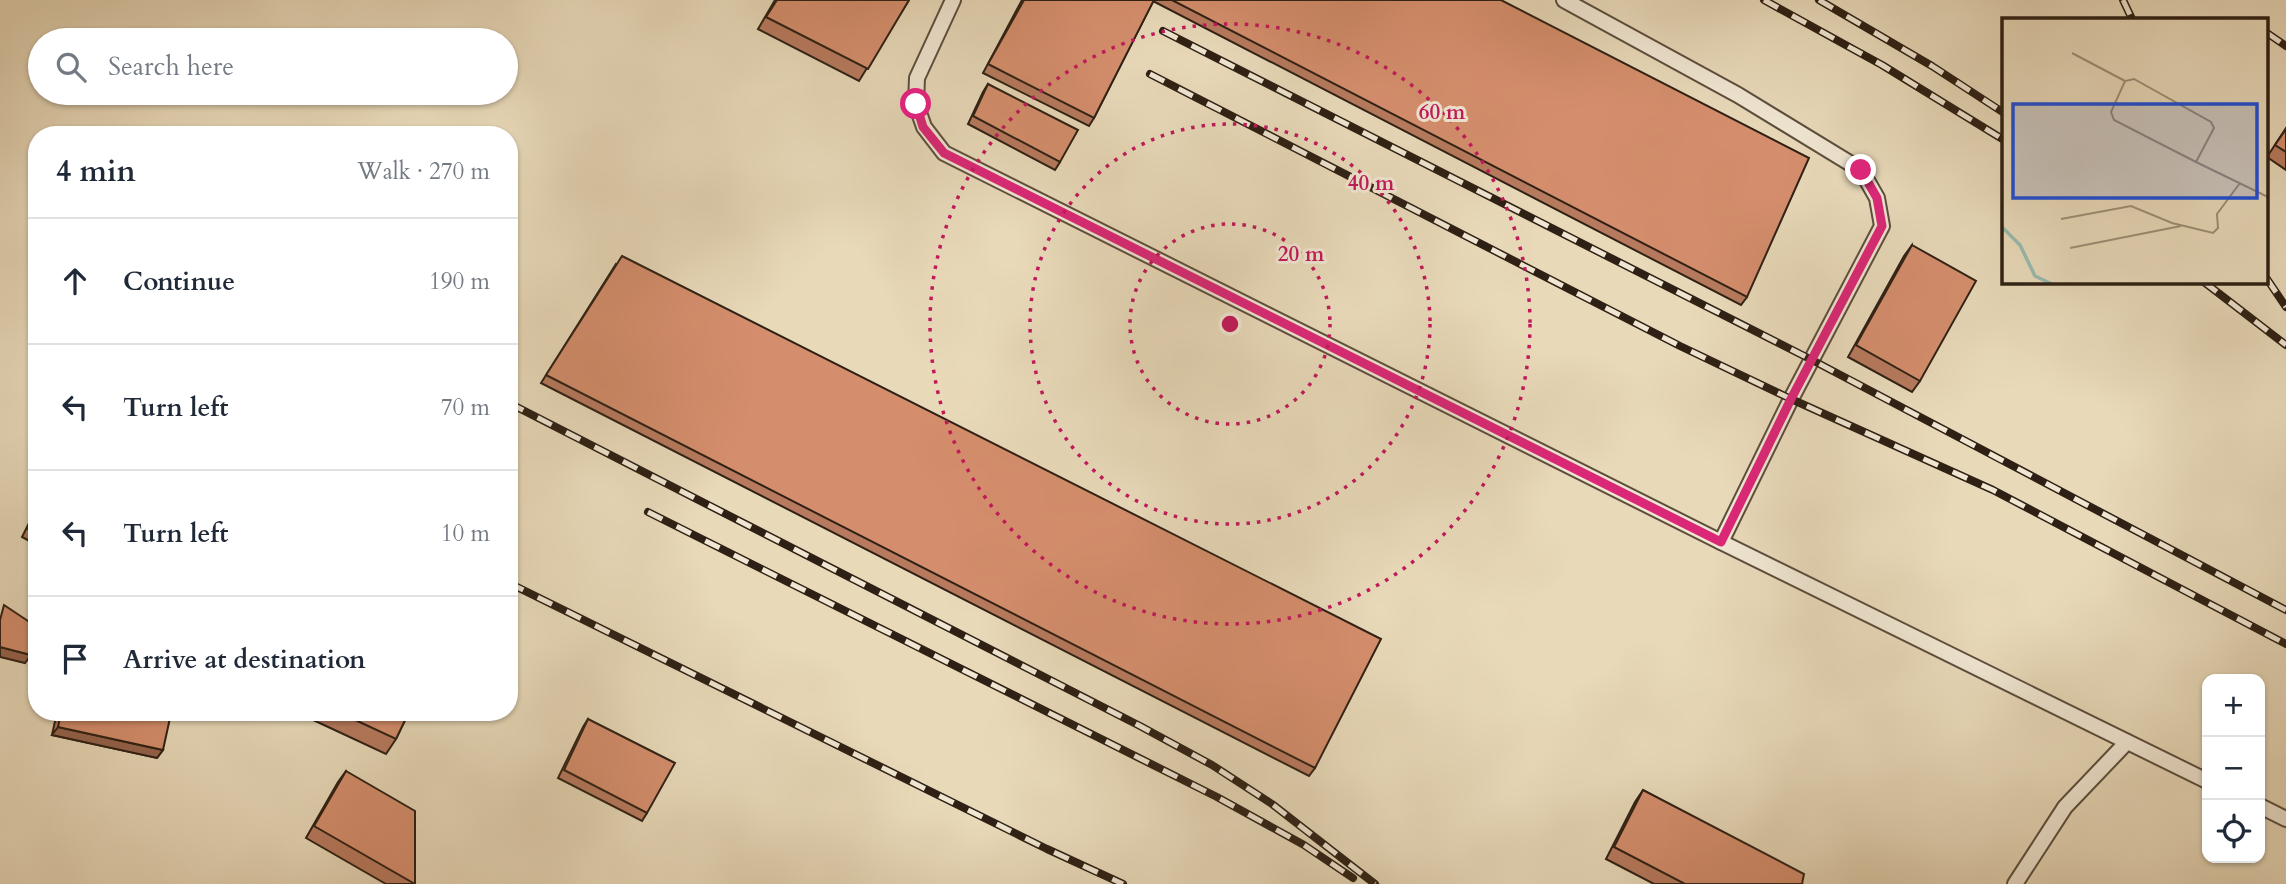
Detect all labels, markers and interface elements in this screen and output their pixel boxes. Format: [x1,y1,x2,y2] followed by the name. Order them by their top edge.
[2002,18,2268,284] inset map
[28,28,518,105] search box
[52,48,90,86] icon: search
[108,49,234,84] text: Search here
[900,88,931,119] route start
[1419,98,1466,127] text: 60 m
[56,151,136,192] text: 4 min
[1845,154,1876,185] route end
[357,156,490,187] text: Walk · 270 m
[1348,169,1395,198] text: 40 m
[1278,240,1325,269] text: 20 m
[56,262,94,300] icon: ahead
[123,264,235,299] text: Continue
[429,266,490,297] text: 190 m
[1218,312,1242,336] centre of rings
[56,388,94,426] icon: left
[123,390,228,425] text: Turn left
[441,392,490,423] text: 70 m
[56,514,94,552] icon: left
[123,516,228,551] text: Turn left
[441,518,490,549] text: 10 m
[56,640,94,678] icon: arrive
[123,642,366,677] text: Arrive at destination
[2202,674,2265,863] map controls
[2202,674,2265,737] button: +
[2202,737,2265,800] button: −
[2202,800,2265,863] button: locate

